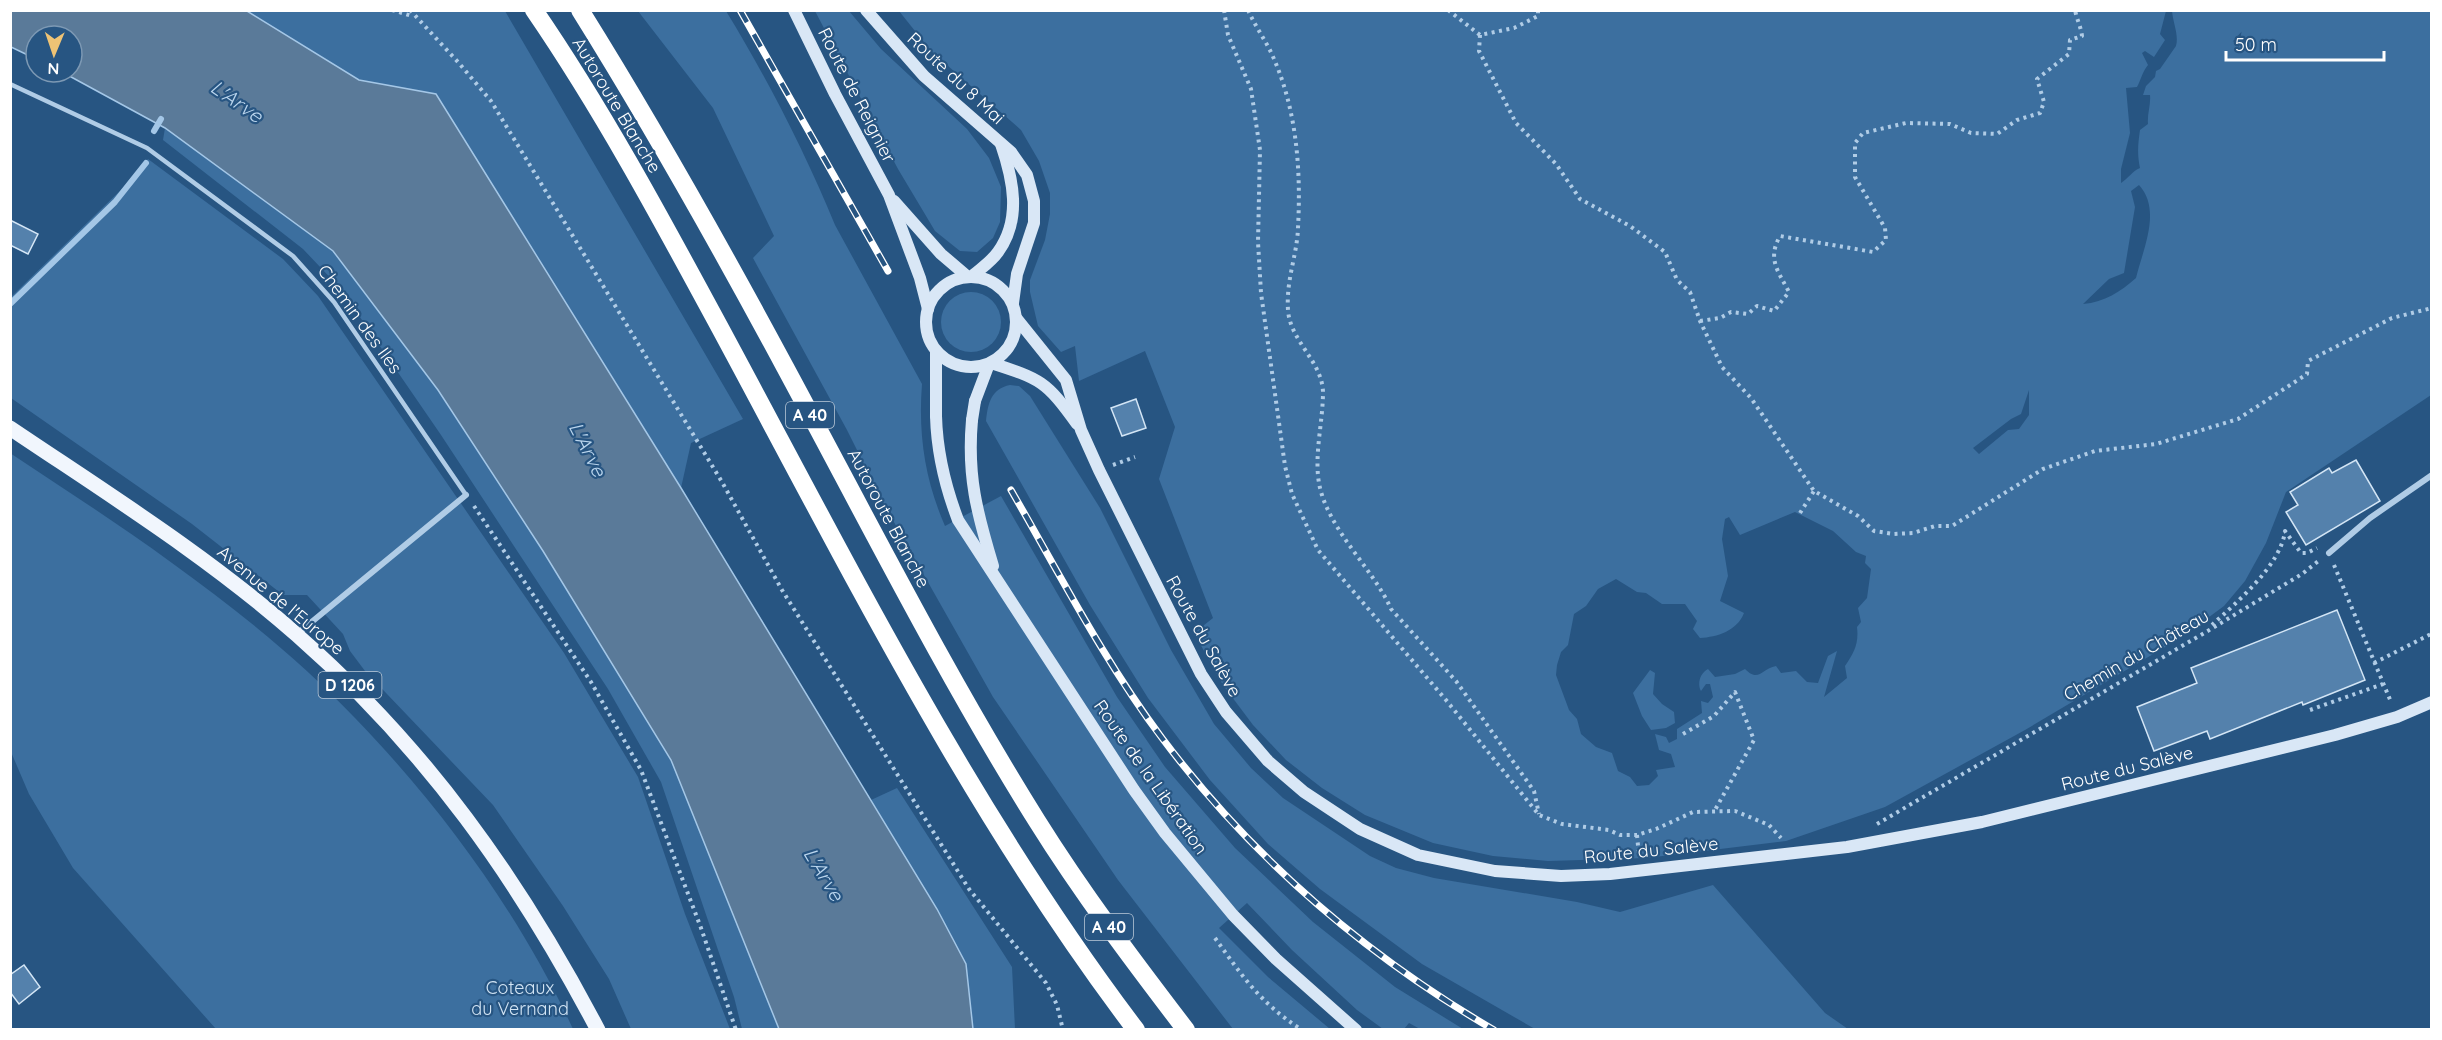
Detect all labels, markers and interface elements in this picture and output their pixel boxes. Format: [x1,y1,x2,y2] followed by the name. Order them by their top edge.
[24,24,84,84] north arrow
[813,24,901,167] street label: Route de Reignier
[2226,24,2384,62] scale bar
[903,27,1009,129] street label: Route du 8 Mai
[567,33,667,177] street label: Autoroute Blanche
[2235,33,2277,56] text: 50 m
[47,59,60,79] text: N
[206,74,268,128] water label: L'Arve
[313,260,407,378] street label: Chemin des Iles
[786,402,834,428] road number: A 40
[564,418,613,481] water label: L'Arve
[843,445,935,591] street label: Autoroute Blanche
[213,540,349,660] street label: Avenue de l'Europe
[1161,571,1247,701] street label: Route du Salève
[2059,604,2213,706] street label: Chemin du Château
[318,672,382,698] road number: D 1206
[1089,695,1213,859] street label: Route de la Libération
[2059,740,2195,796] street label: Route du Salève
[1583,831,1719,869] street label: Route du Salève
[798,843,850,906] water label: L'Arve
[1085,914,1133,940] road number: A 40
[471,976,569,1020] park label: Coteaux du Vernand

